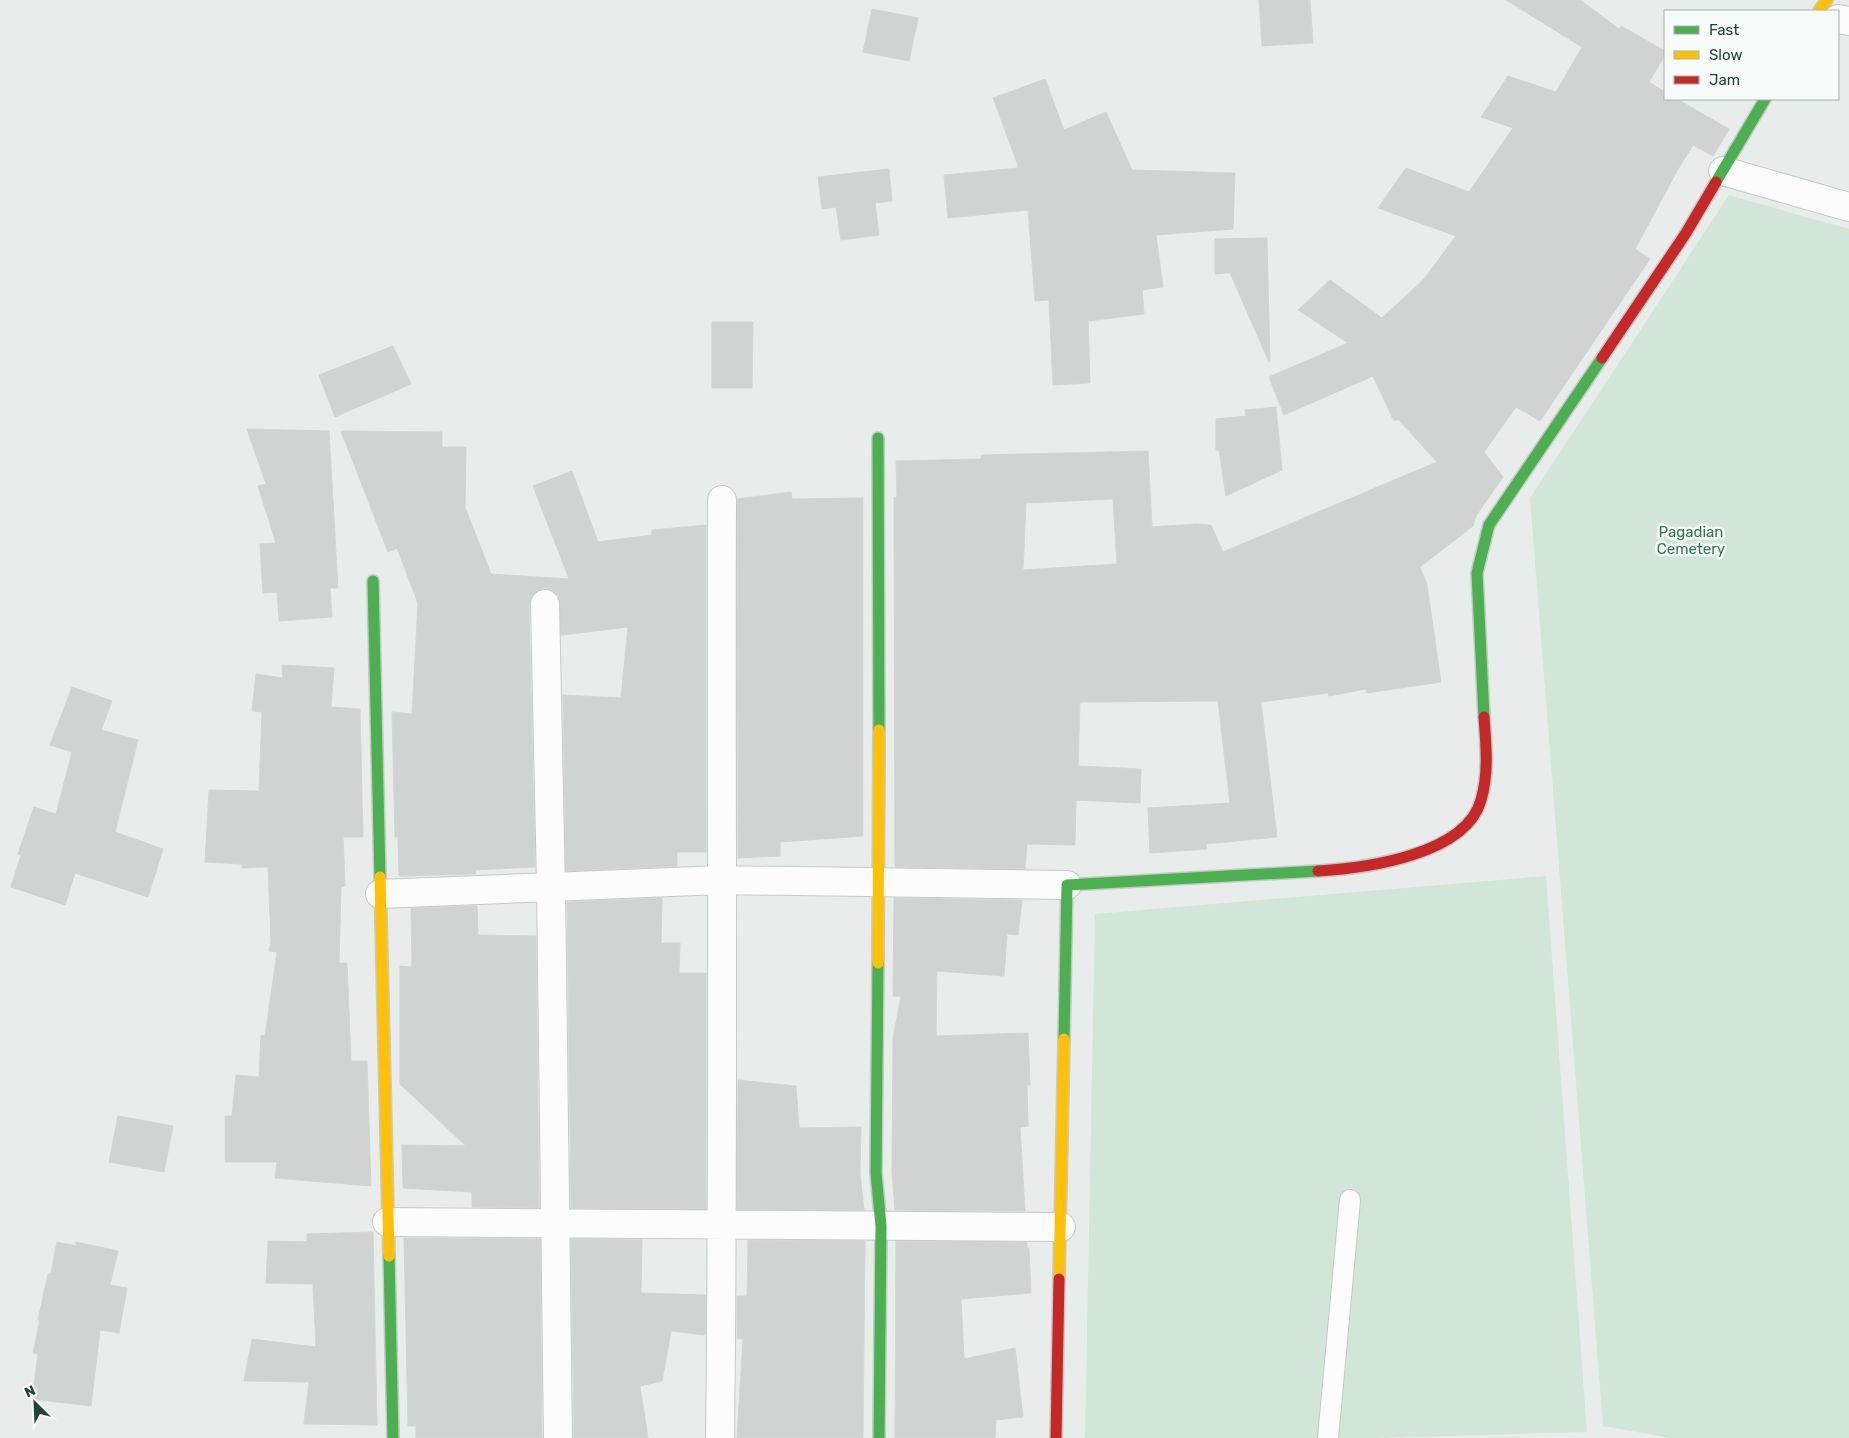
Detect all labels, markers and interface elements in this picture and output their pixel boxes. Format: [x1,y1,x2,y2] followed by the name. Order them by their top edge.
[1664,10,1839,100] legend
[1709,21,1739,39] text: Fast
[1709,46,1742,64] text: Slow
[1709,71,1740,89] text: Jam
[1657,523,1725,558] park label: Pagadian Cemetery
[10,1378,60,1428] north arrow
[22,1382,38,1401] text: N

